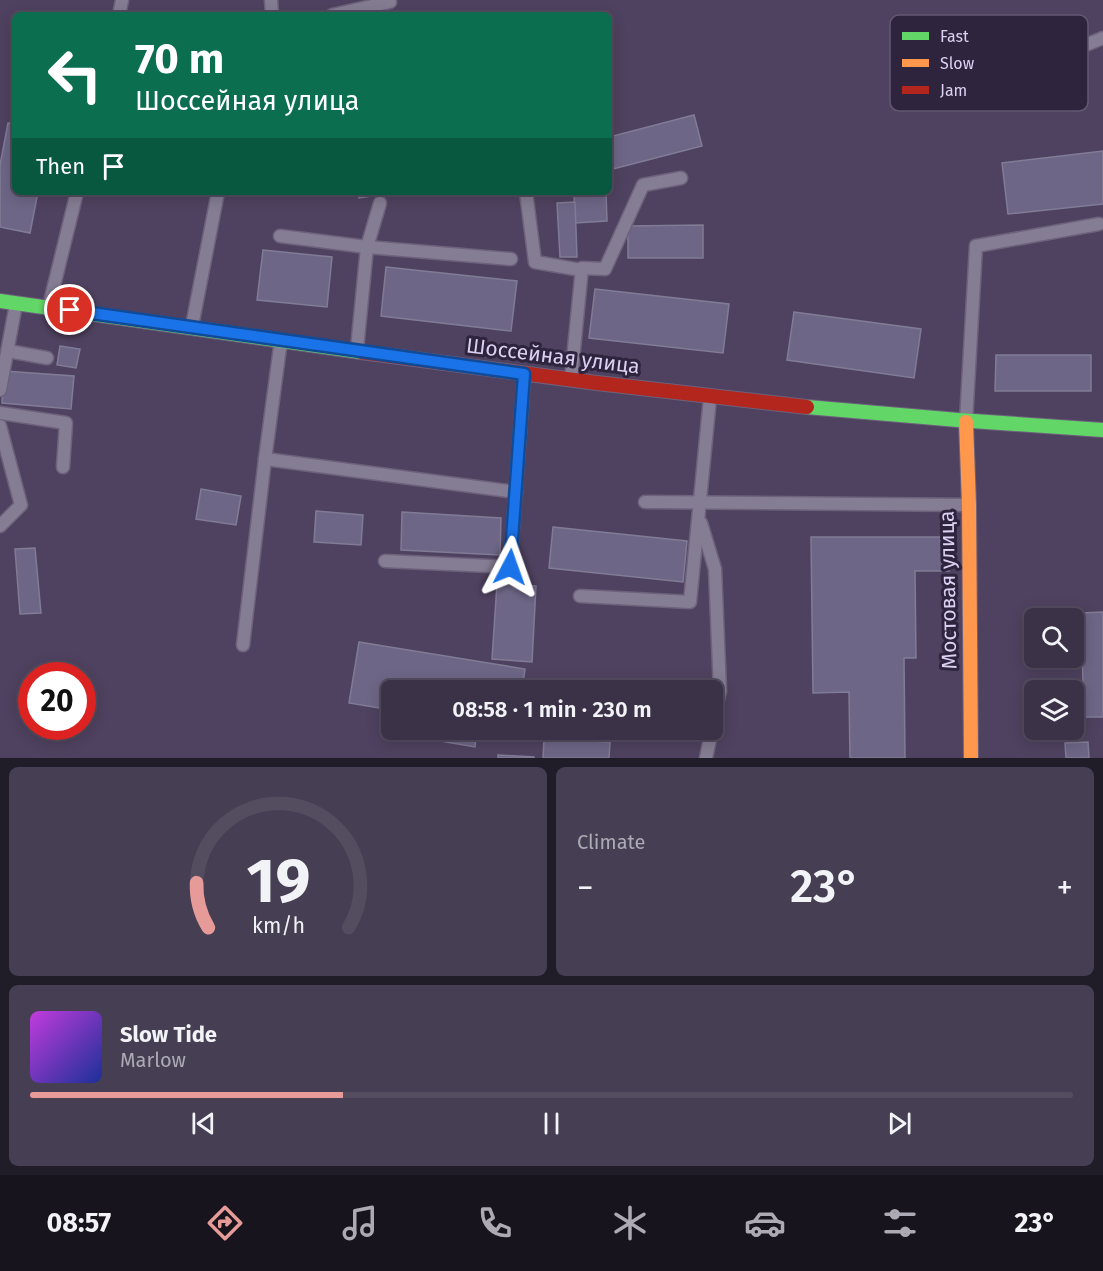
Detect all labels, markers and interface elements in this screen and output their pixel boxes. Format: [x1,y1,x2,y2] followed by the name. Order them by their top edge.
[890,15,1088,111] legend
[940,27,969,46] text: Fast
[135,34,224,84] text: 70 m
[36,36,114,114] icon: left
[940,54,975,73] text: Slow
[940,81,967,100] text: Jam
[135,85,359,117] text: Шоссейная улица
[97,150,130,183] icon: arrive
[36,153,85,180] text: Then
[44,284,95,335] pin
[53,293,86,326] icon: arrive
[465,332,641,380] street label: Шоссейная улица
[934,511,962,669] street label: Мостовая улица
[478,535,542,599] position arrow
[1024,608,1084,740] map controls
[1024,608,1084,668] button: search
[18,662,96,740] speed limit sign: 20
[1024,680,1084,740] button: layers
[452,696,652,723] text: 08:58 · 1 min · 230 m
[577,830,645,854] text: Climate
[246,844,310,919] text: 19
[790,860,860,914] text: 23°
[577,868,594,908] text: −
[1057,868,1073,908] text: +
[251,914,305,940] text: km/h
[120,1021,217,1048] text: Slow Tide
[120,1048,186,1072] text: Marlow
[187,1107,220,1140] icon: previous
[535,1107,568,1140] icon: pause
[883,1107,916,1140] icon: next
[204,1202,246,1244] icon: directions
[339,1202,381,1244] icon: music
[474,1202,516,1244] icon: phone
[609,1202,651,1244] icon: climate
[744,1202,786,1244] icon: car
[879,1202,921,1244] icon: filters
[47,1207,111,1239] text: 08:57
[1015,1207,1056,1239] text: 23°

